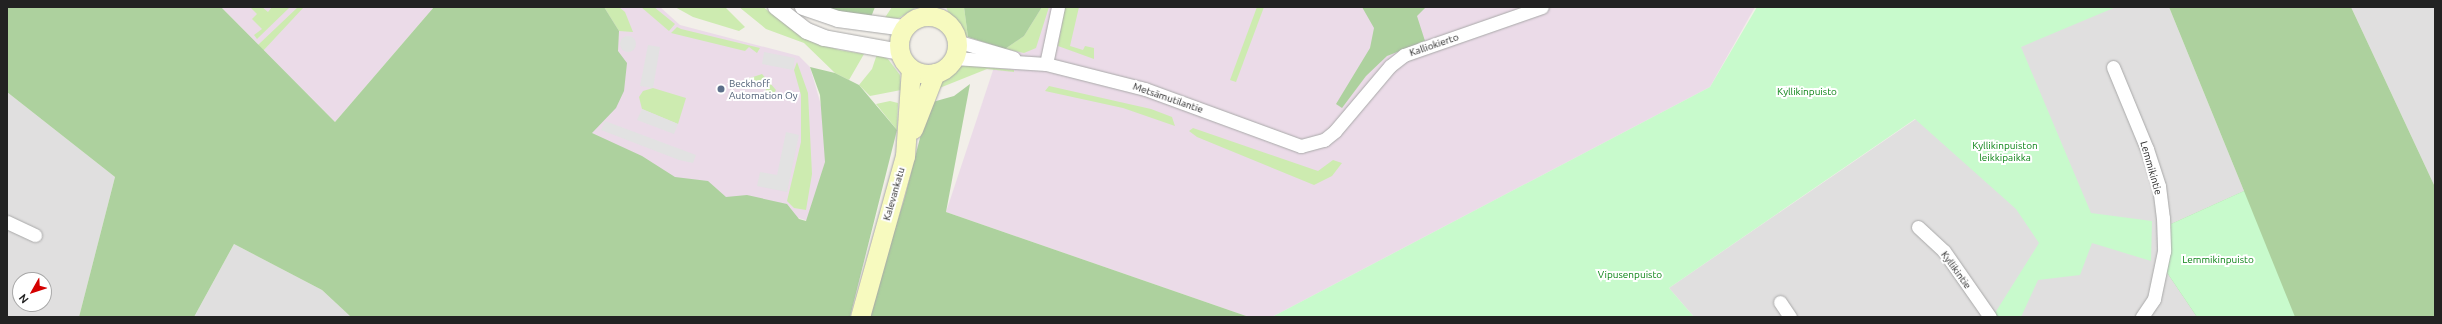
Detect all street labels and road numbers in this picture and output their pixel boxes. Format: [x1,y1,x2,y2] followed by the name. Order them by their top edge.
[1408,31,1460,59] street label: Kalliokierto
[1131,80,1205,116] street label: Metsämutilantie
[2138,140,2164,196] street label: Lemmikintie
[881,166,907,222] street label: Kalevankatu
[1938,249,1974,291] street label: Kyllikintie

